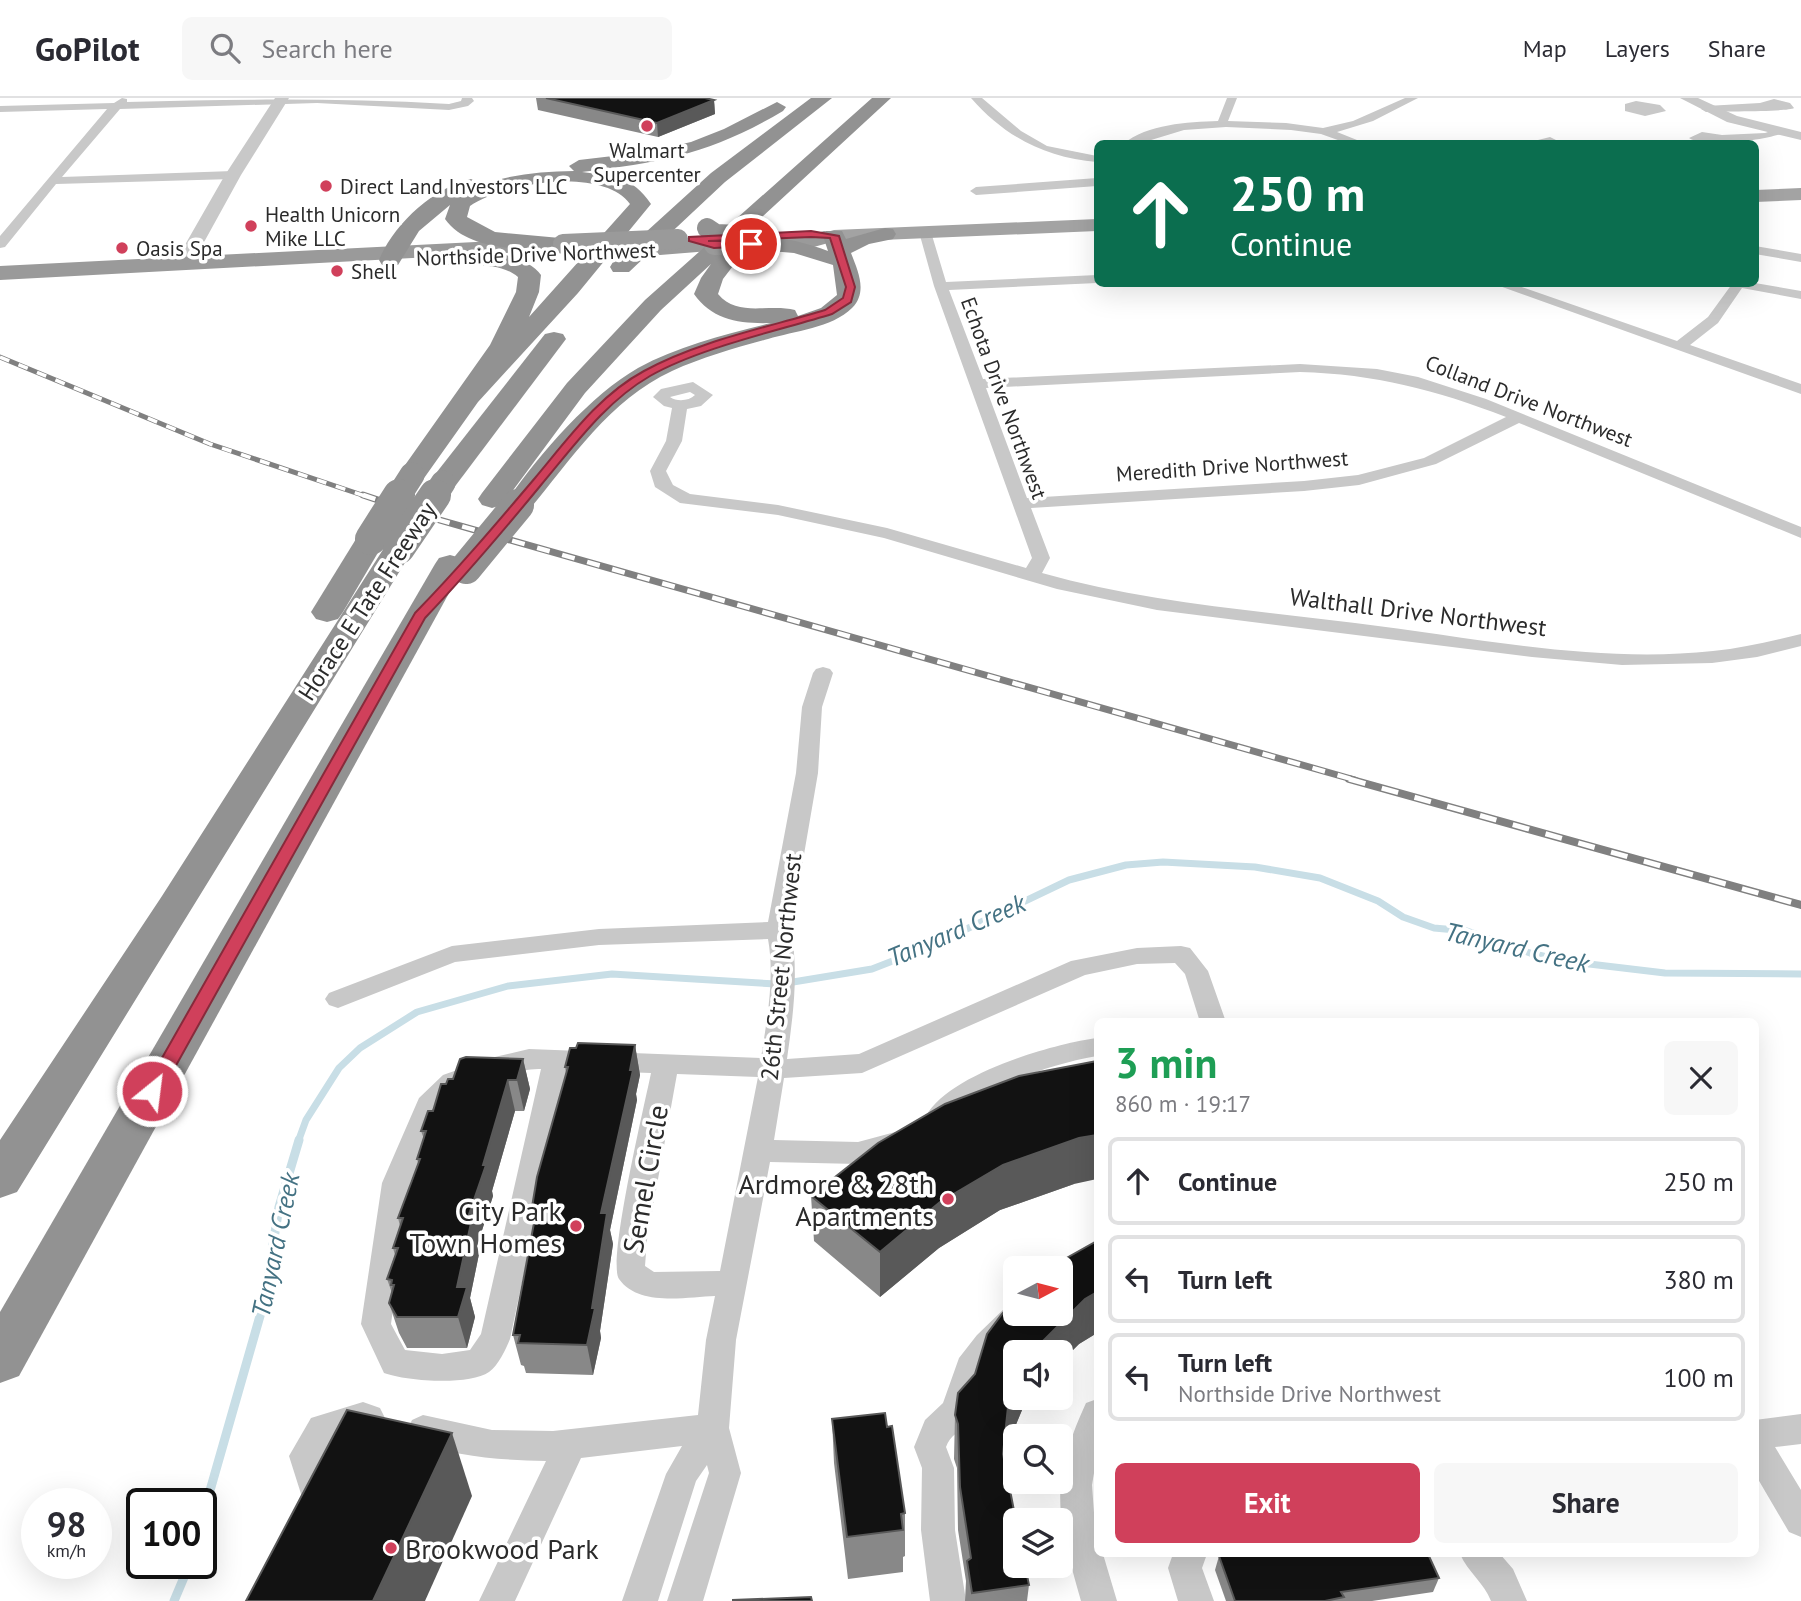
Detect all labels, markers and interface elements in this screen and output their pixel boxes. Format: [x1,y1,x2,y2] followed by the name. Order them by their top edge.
[182,17,672,80] search box
[35,27,140,70] text: GoPilot
[206,29,244,67] icon: search
[262,32,393,65] text: Search here
[1523,33,1567,64] text: Map
[1605,33,1670,64] text: Layers
[1708,33,1766,64] text: Share
[639,118,655,134] marker: Walmart Supercenter
[593,137,701,188] place label: Walmart Supercenter
[1230,161,1365,225] text: 250 m
[1115,168,1206,259] icon: ahead
[340,173,567,200] place label: Direct Land Investors LLC
[318,178,334,194] marker: Direct Land Investors LLC
[265,201,400,252] place label: Health Unicorn Mike LLC
[721,214,781,274] pin
[243,218,259,234] marker: Health Unicorn Mike LLC
[1230,223,1352,265] text: Continue
[732,225,770,263] icon: arrive
[136,235,223,262] place label: Oasis Spa
[416,236,656,272] street label: Northside Drive Northwest
[114,240,130,256] marker: Oasis Spa
[351,258,397,285] place label: Shell
[329,263,345,279] marker: Shell
[955,293,1053,503] street label: Echota Drive Northwest
[1422,349,1636,453] street label: Colland Drive Northwest
[1115,444,1349,488] street label: Meredith Drive Northwest
[291,496,443,706] street label: Horace E Tate Freeway
[1288,581,1548,643] street label: Walthall Drive Northwest
[754,852,808,1082] street label: 26th Street Northwest
[882,886,1031,974] water label: Tanyard Creek
[1442,914,1594,980] water label: Tanyard Creek
[1115,1035,1217,1090] text: 3 min
[1664,1041,1738,1115] button: close
[115,1054,189,1128] position arrow
[1115,1089,1251,1118] text: 860 m · 19:17
[614,1102,676,1256] street label: Semel Circle
[1119,1162,1157,1200] icon: ahead
[738,1165,934,1234] place label: Ardmore & 28th Apartments
[1178,1165,1277,1198] text: Continue
[1663,1165,1734,1198] text: 250 m
[244,1168,307,1320] water label: Tanyard Creek
[940,1191,956,1207] marker: Ardmore & 28th Apartments
[409,1192,563,1261] place label: City Park Town Homes
[568,1218,584,1234] marker: City Park Town Homes
[1003,1256,1073,1326] north arrow
[1003,1256,1073,1578] map controls
[1119,1260,1157,1298] icon: left
[1178,1263,1272,1296] text: Turn left
[1663,1263,1734,1296] text: 380 m
[1003,1340,1073,1410] button: sound
[1178,1346,1272,1379] text: Turn left
[1119,1358,1157,1396] icon: left
[1663,1361,1734,1394] text: 100 m
[1178,1379,1441,1408] text: Northside Drive Northwest
[1003,1424,1073,1494] button: search
[1115,1463,1420,1543] button: Exit
[1434,1463,1738,1543] button: Share
[126,1488,217,1579] speed limit sign: 100
[47,1501,86,1547] text: 98
[1003,1508,1073,1578] button: layers
[405,1530,599,1567] place label: Brookwood Park
[47,1539,86,1562] text: km/h
[383,1540,399,1556] marker: Brookwood Park

